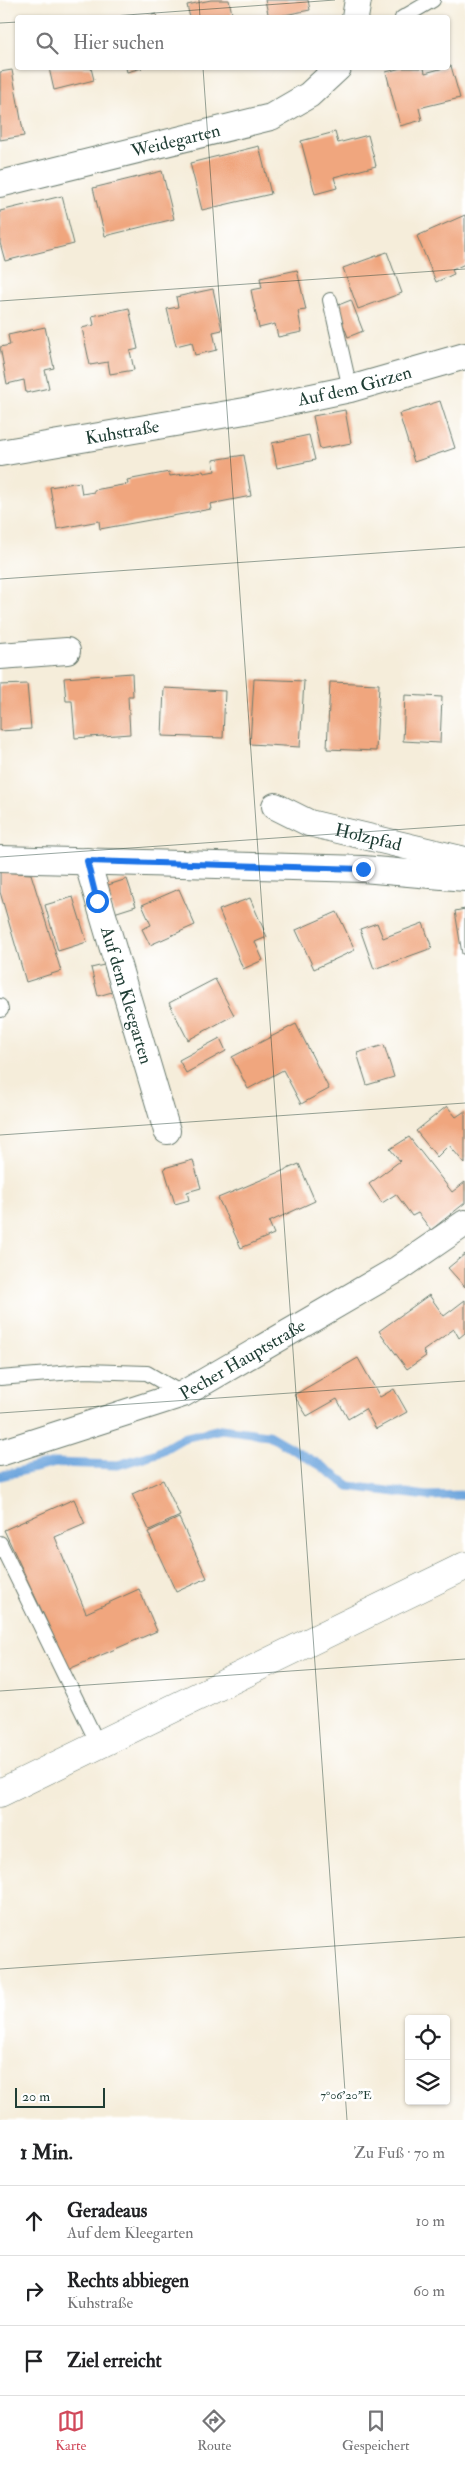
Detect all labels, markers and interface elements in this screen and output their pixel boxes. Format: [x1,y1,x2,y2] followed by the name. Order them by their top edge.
[15,15,450,70] search box
[33,29,61,57] icon: search
[73,31,164,55] text: Hier suchen
[128,119,223,163] street label: Weidegarten
[295,361,414,412] street label: Auf dem Girzen
[84,415,161,450] street label: Kuhstraße
[333,819,404,857] street label: Holzpfad
[352,858,375,881] route end
[86,890,109,913] route start
[95,923,158,1067] street label: Auf dem Kleegarten
[175,1314,310,1406] street label: Pecher Hauptstraße
[405,2015,450,2105] map controls
[405,2015,450,2060] button: locate
[405,2060,450,2105] button: layers
[15,2085,105,2108] scale bar
[22,2088,50,2105] text: 20 m
[320,2088,372,2103] text: 7°06'20"E
[20,2139,73,2166] text: 1 Min.
[354,2143,445,2163] text: Zu Fuß · 70 m
[67,2199,147,2223] text: Geradeaus
[20,2207,48,2235] icon: ahead
[415,2211,445,2231] text: 10 m
[67,2223,193,2243] text: Auf dem Kleegarten
[67,2269,189,2293] text: Rechts abbiegen
[20,2277,48,2305] icon: right
[413,2281,445,2301] text: 60 m
[67,2293,133,2313] text: Kuhstraße
[20,2347,48,2375] icon: arrive
[67,2349,162,2373] text: Ziel erreicht
[55,2407,86,2454] tab: Karte
[197,2407,231,2454] tab: Route
[342,2407,410,2454] tab: Gespeichert

